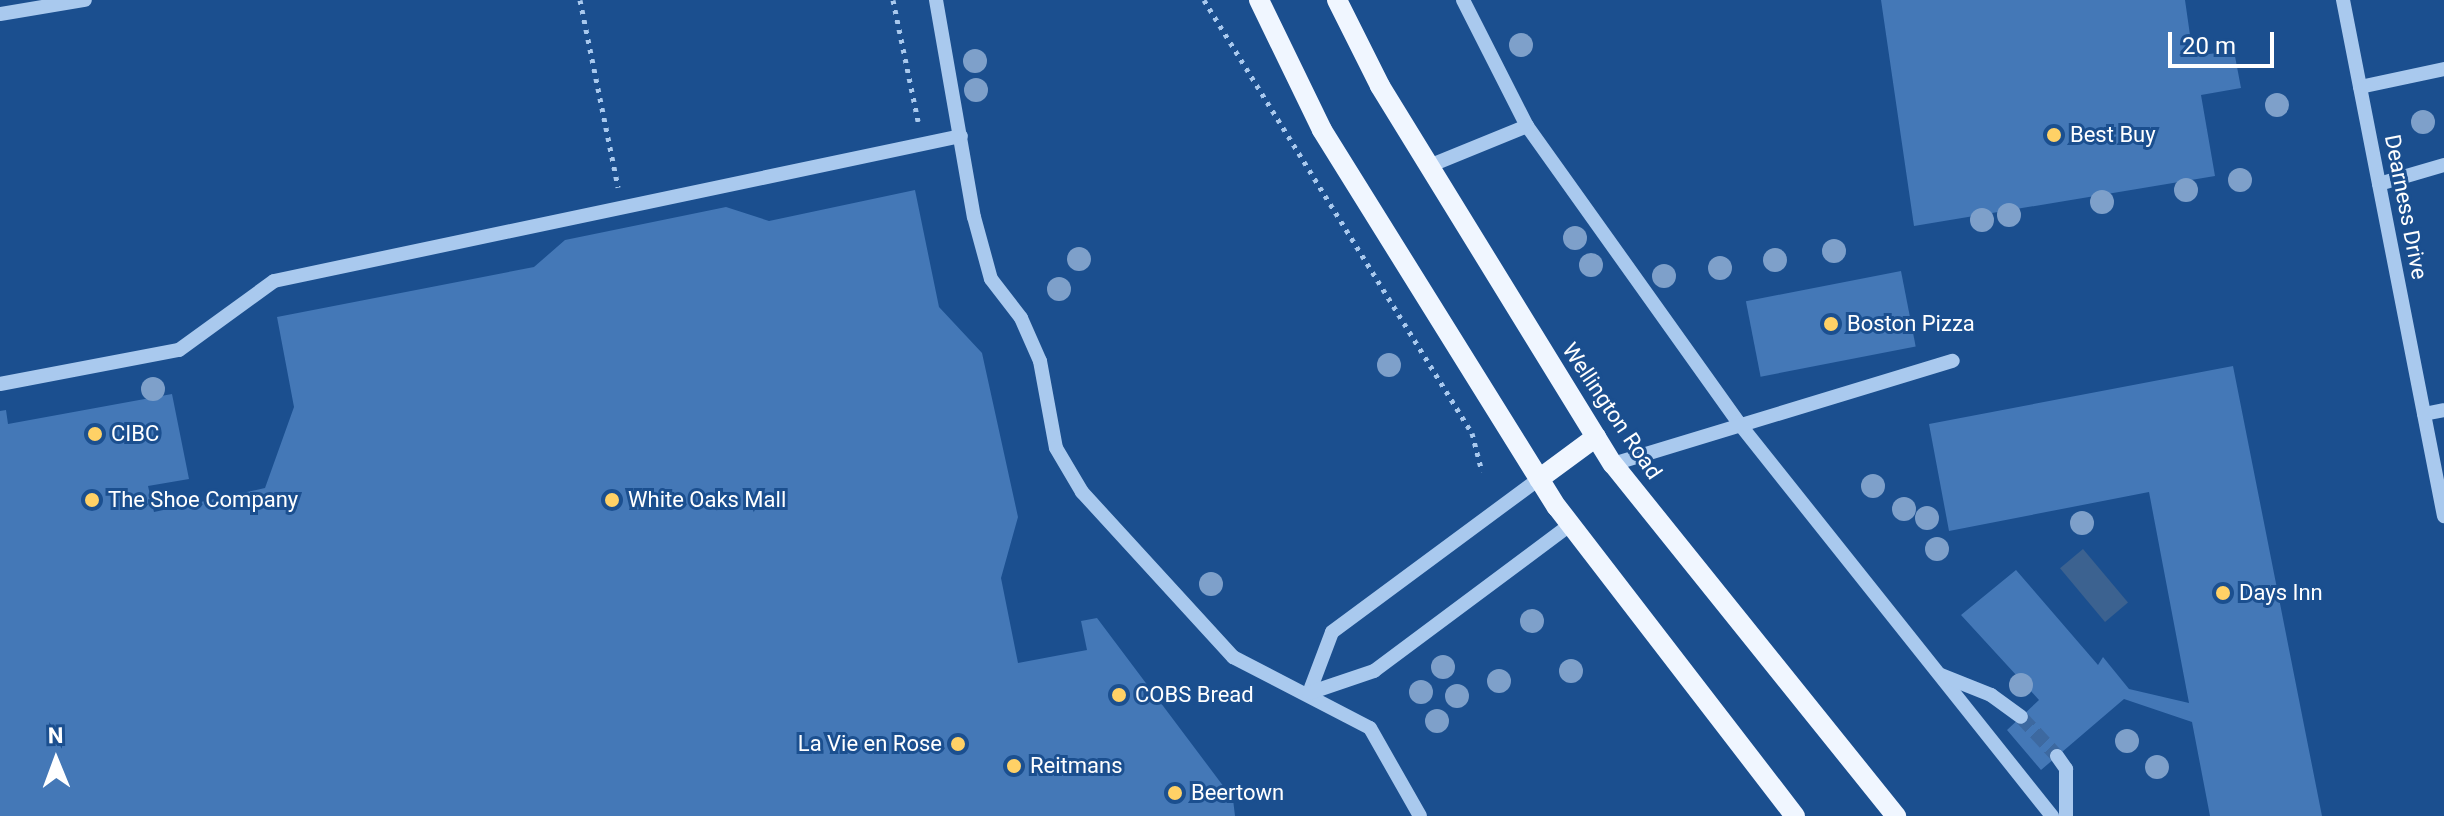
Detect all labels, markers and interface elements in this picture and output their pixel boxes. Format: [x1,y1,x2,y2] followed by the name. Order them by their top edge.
[2172,16,2278,66] scale bar
[2182,32,2236,60] text: 20 m
[2070,122,2156,148] place label: Best Buy
[2045,126,2063,144] marker: Best Buy
[2379,132,2433,282] street label: Dearness Drive
[1847,311,1975,337] place label: Boston Pizza
[1822,315,1840,333] marker: Boston Pizza
[1557,338,1667,484] street label: Wellington Road
[111,421,159,447] place label: CIBC
[86,425,104,443] marker: CIBC
[108,487,298,513] place label: The Shoe Company
[628,487,786,513] place label: White Oaks Mall
[83,491,101,509] marker: The Shoe Company
[603,491,621,509] marker: White Oaks Mall
[2239,580,2323,606] place label: Days Inn
[2214,584,2232,602] marker: Days Inn
[1135,682,1254,708] place label: COBS Bread
[1110,686,1128,704] marker: COBS Bread
[16,720,96,800] north arrow
[48,723,64,748] text: N
[798,731,942,757] place label: La Vie en Rose
[949,735,967,753] marker: La Vie en Rose
[1030,753,1123,779] place label: Reitmans
[1005,757,1023,775] marker: Reitmans
[1191,780,1284,806] place label: Beertown
[1166,784,1184,802] marker: Beertown

